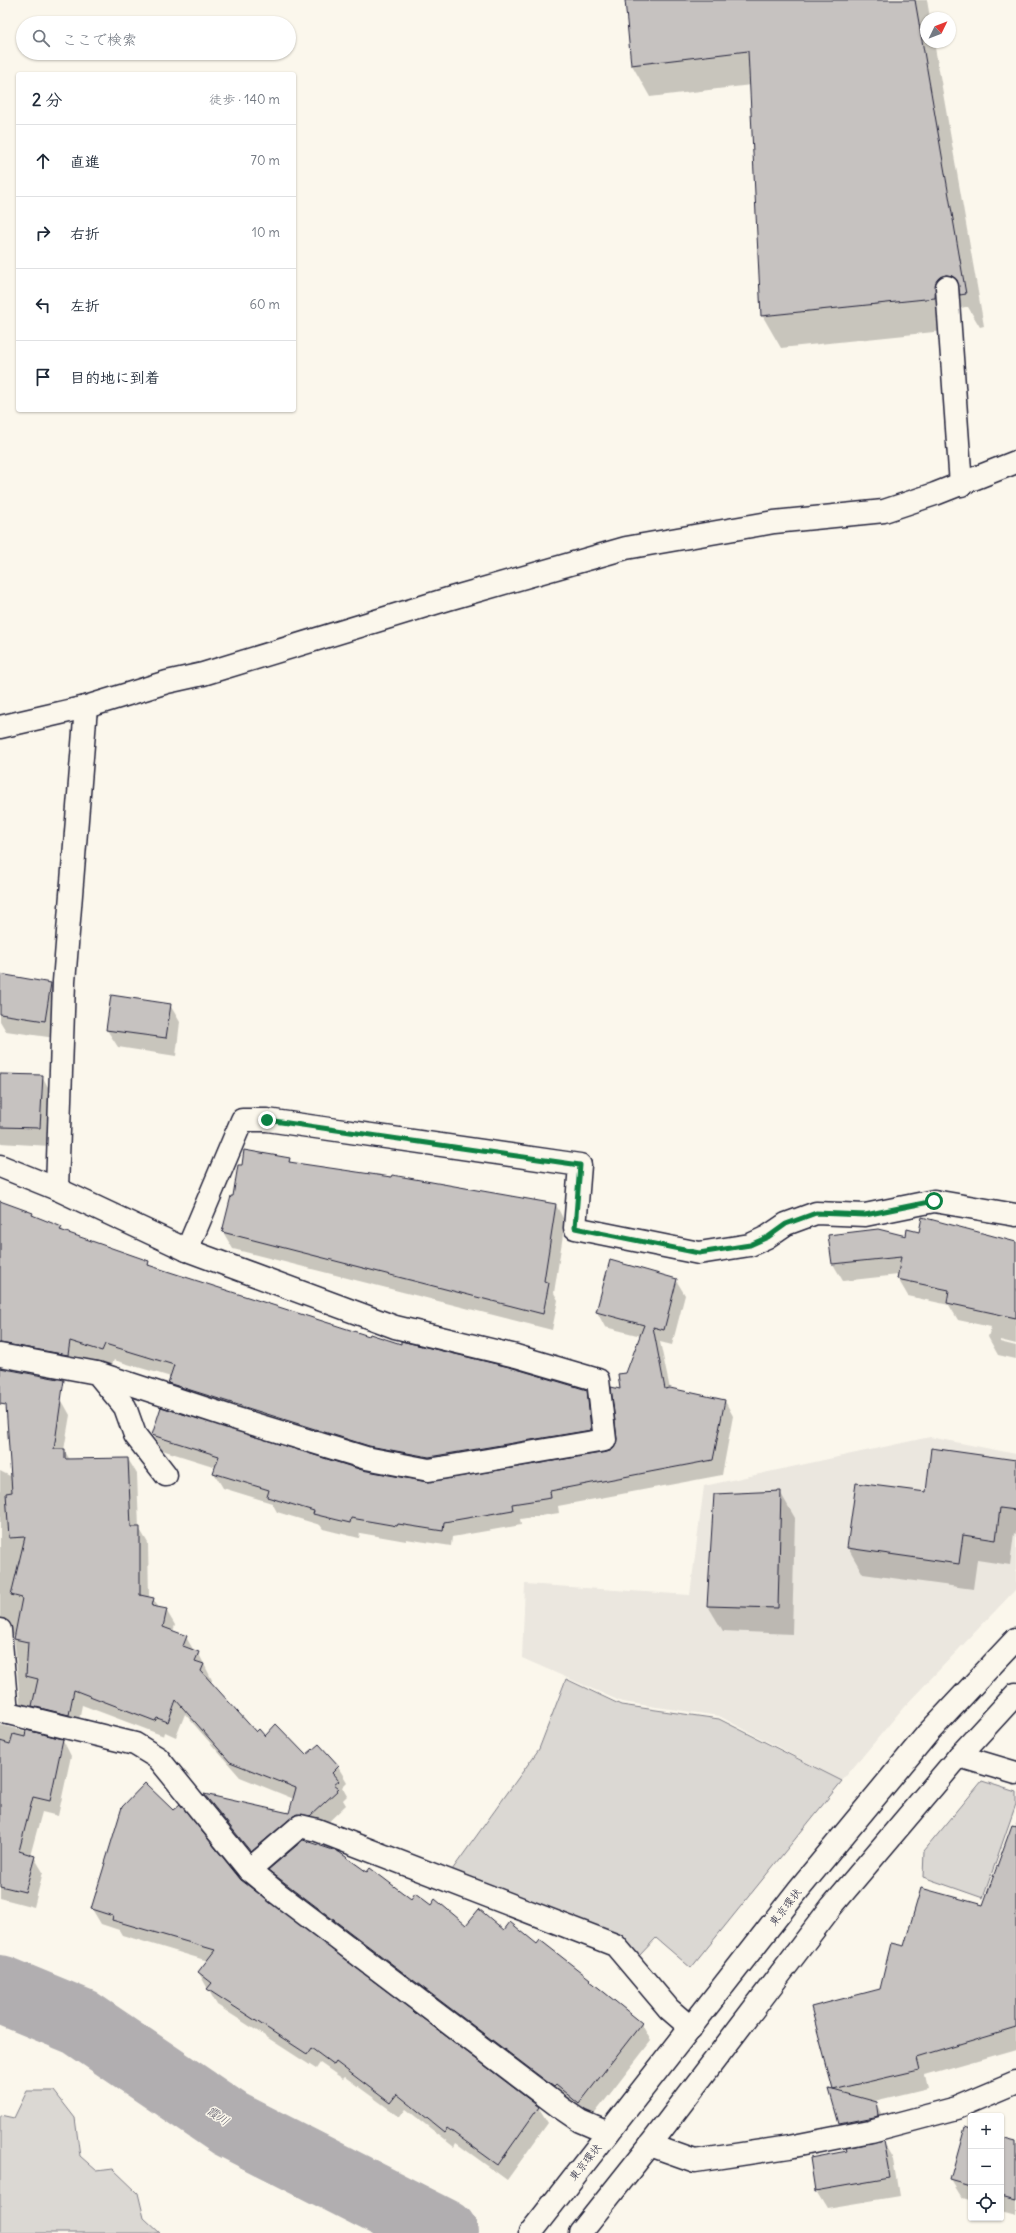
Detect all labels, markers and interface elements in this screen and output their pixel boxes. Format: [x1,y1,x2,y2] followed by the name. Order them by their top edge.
[920,12,956,48] north arrow
[16,16,296,60] search box
[30,27,52,49] icon: search
[62,30,137,49] text: ここで検索
[32,89,62,111] text: 2 分
[209,91,280,108] text: 徒歩 · 140 m
[32,150,54,172] icon: ahead
[70,152,100,171] text: 直進
[251,152,280,169] text: 70 m
[32,222,54,244] icon: right
[70,224,100,243] text: 右折
[252,224,280,241] text: 10 m
[32,294,54,316] icon: left
[70,296,100,315] text: 左折
[249,296,280,313] text: 60 m
[32,366,54,388] icon: arrive
[70,368,160,387] text: 目的地に到着
[258,1111,276,1129] route end
[925,1192,943,1210] route start
[766,1885,804,1929] street label: 東京環状
[204,2103,232,2129] water label: 霞川
[968,2113,1004,2221] map controls
[968,2113,1004,2149] button: +
[566,2140,604,2184] street label: 東京環状
[968,2149,1004,2185] button: −
[968,2185,1004,2221] button: locate

